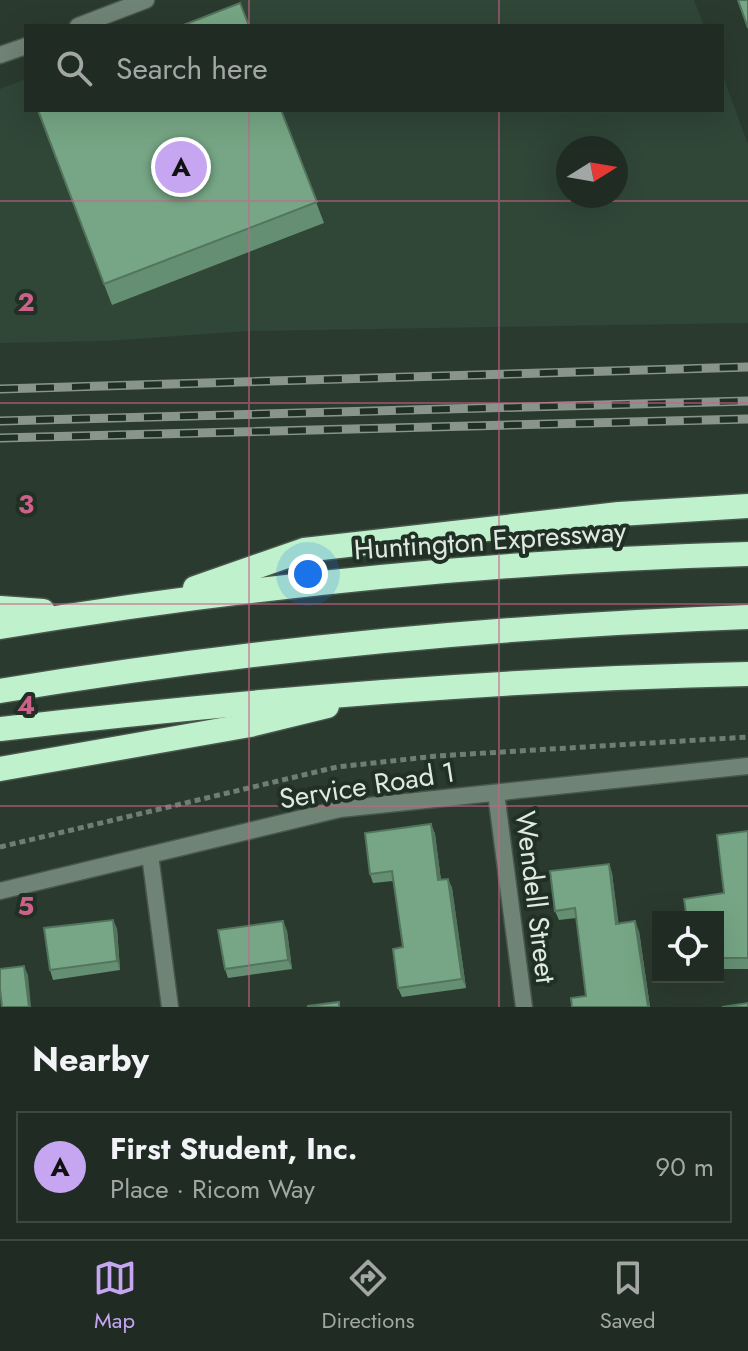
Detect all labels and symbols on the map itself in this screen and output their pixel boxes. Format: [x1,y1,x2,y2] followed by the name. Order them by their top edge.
[556,136,628,208] north arrow
[155,137,207,197] pin: A
[17,283,35,321] text: 2
[18,485,34,523] text: 3
[352,510,628,570] street label: Huntington Expressway
[288,554,328,594] your location
[17,686,35,724] text: 4
[276,751,458,820] street label: Service Road 1
[505,809,566,986] street label: Wendell Street
[18,887,34,925] text: 5

